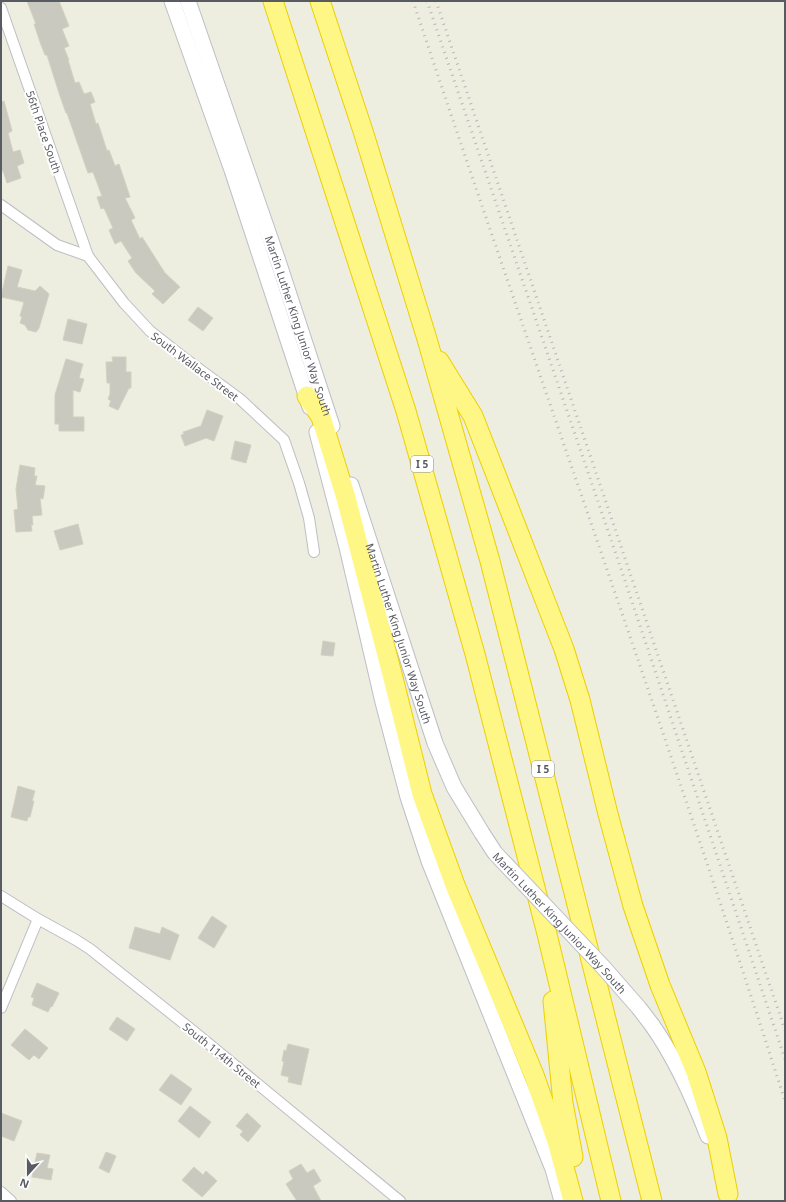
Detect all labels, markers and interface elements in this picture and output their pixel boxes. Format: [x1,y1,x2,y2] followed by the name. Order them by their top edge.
[23,89,65,175] street label: 56th Place South
[262,233,336,418] street label: Martin Luther King Junior Way South
[148,328,242,404] street label: South Wallace Street
[411,456,433,472] road number: I 5
[363,541,436,725] street label: Martin Luther King Junior Way South
[532,761,554,777] road number: I 5
[490,848,630,996] street label: Martin Luther King Junior Way South
[180,1019,264,1091] street label: South 114th Street
[8,1154,48,1194] north arrow
[17,1175,31,1192] text: N

